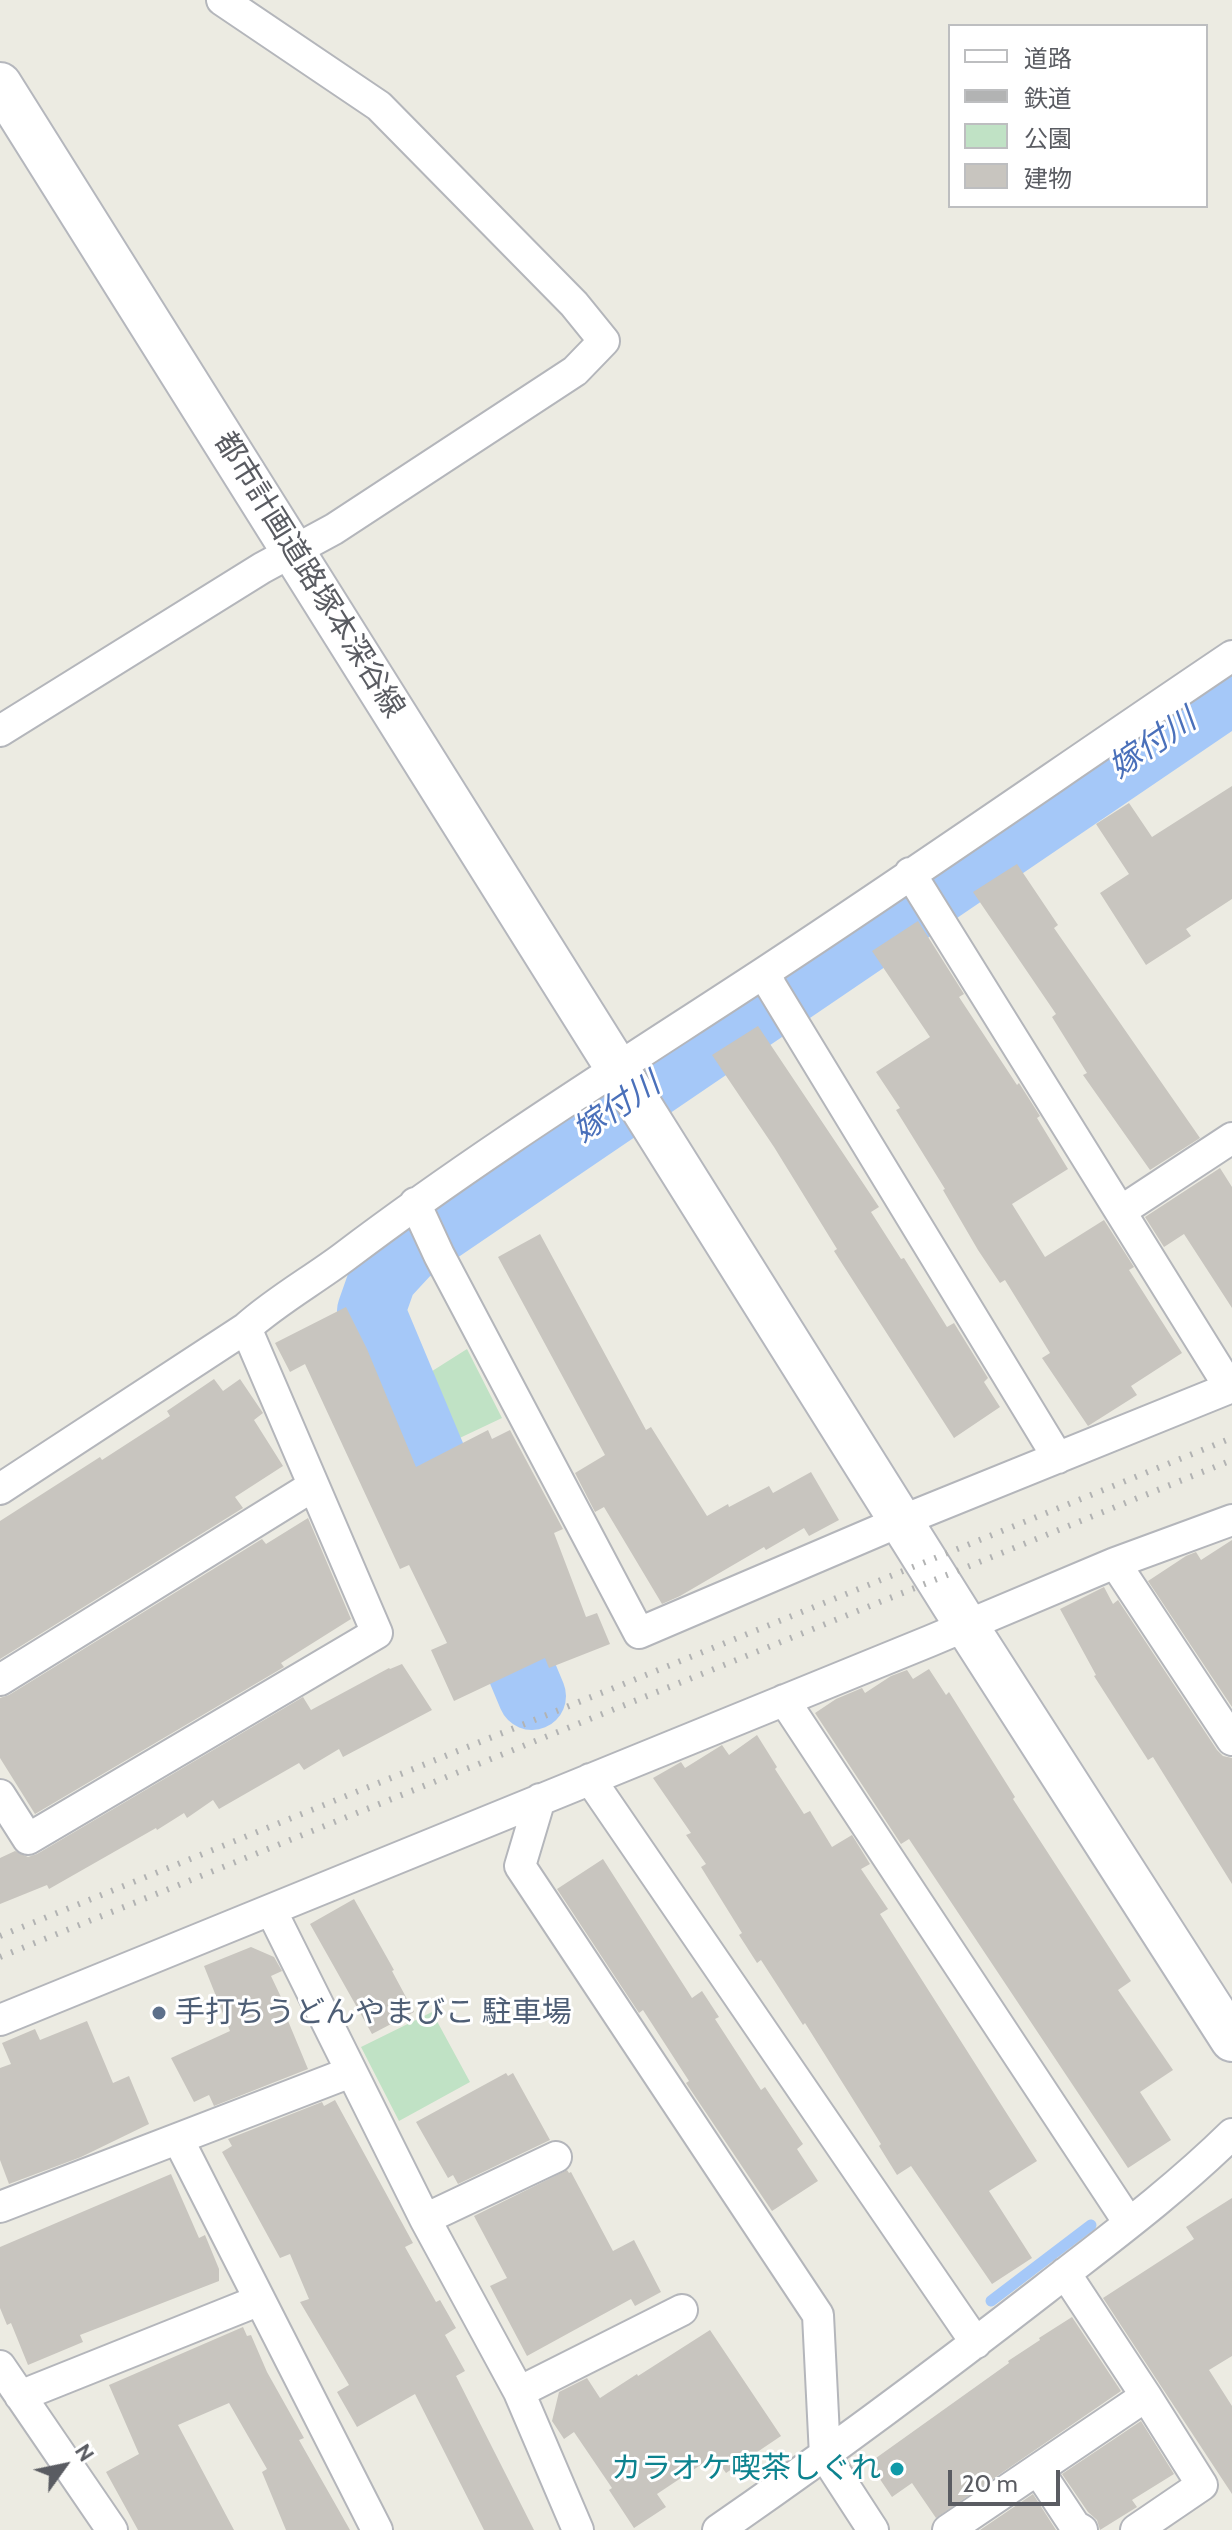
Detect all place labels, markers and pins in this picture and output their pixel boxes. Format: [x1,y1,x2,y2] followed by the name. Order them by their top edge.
[175,1995,572,2031] place label: 手打ちうどんやまびこ 駐車場
[150,2004,168,2022] marker: 手打ちうどんやまびこ 駐車場
[611,2451,881,2487] place label: カラオケ喫茶しぐれ
[888,2460,906,2478] marker: カラオケ喫茶しぐれ

